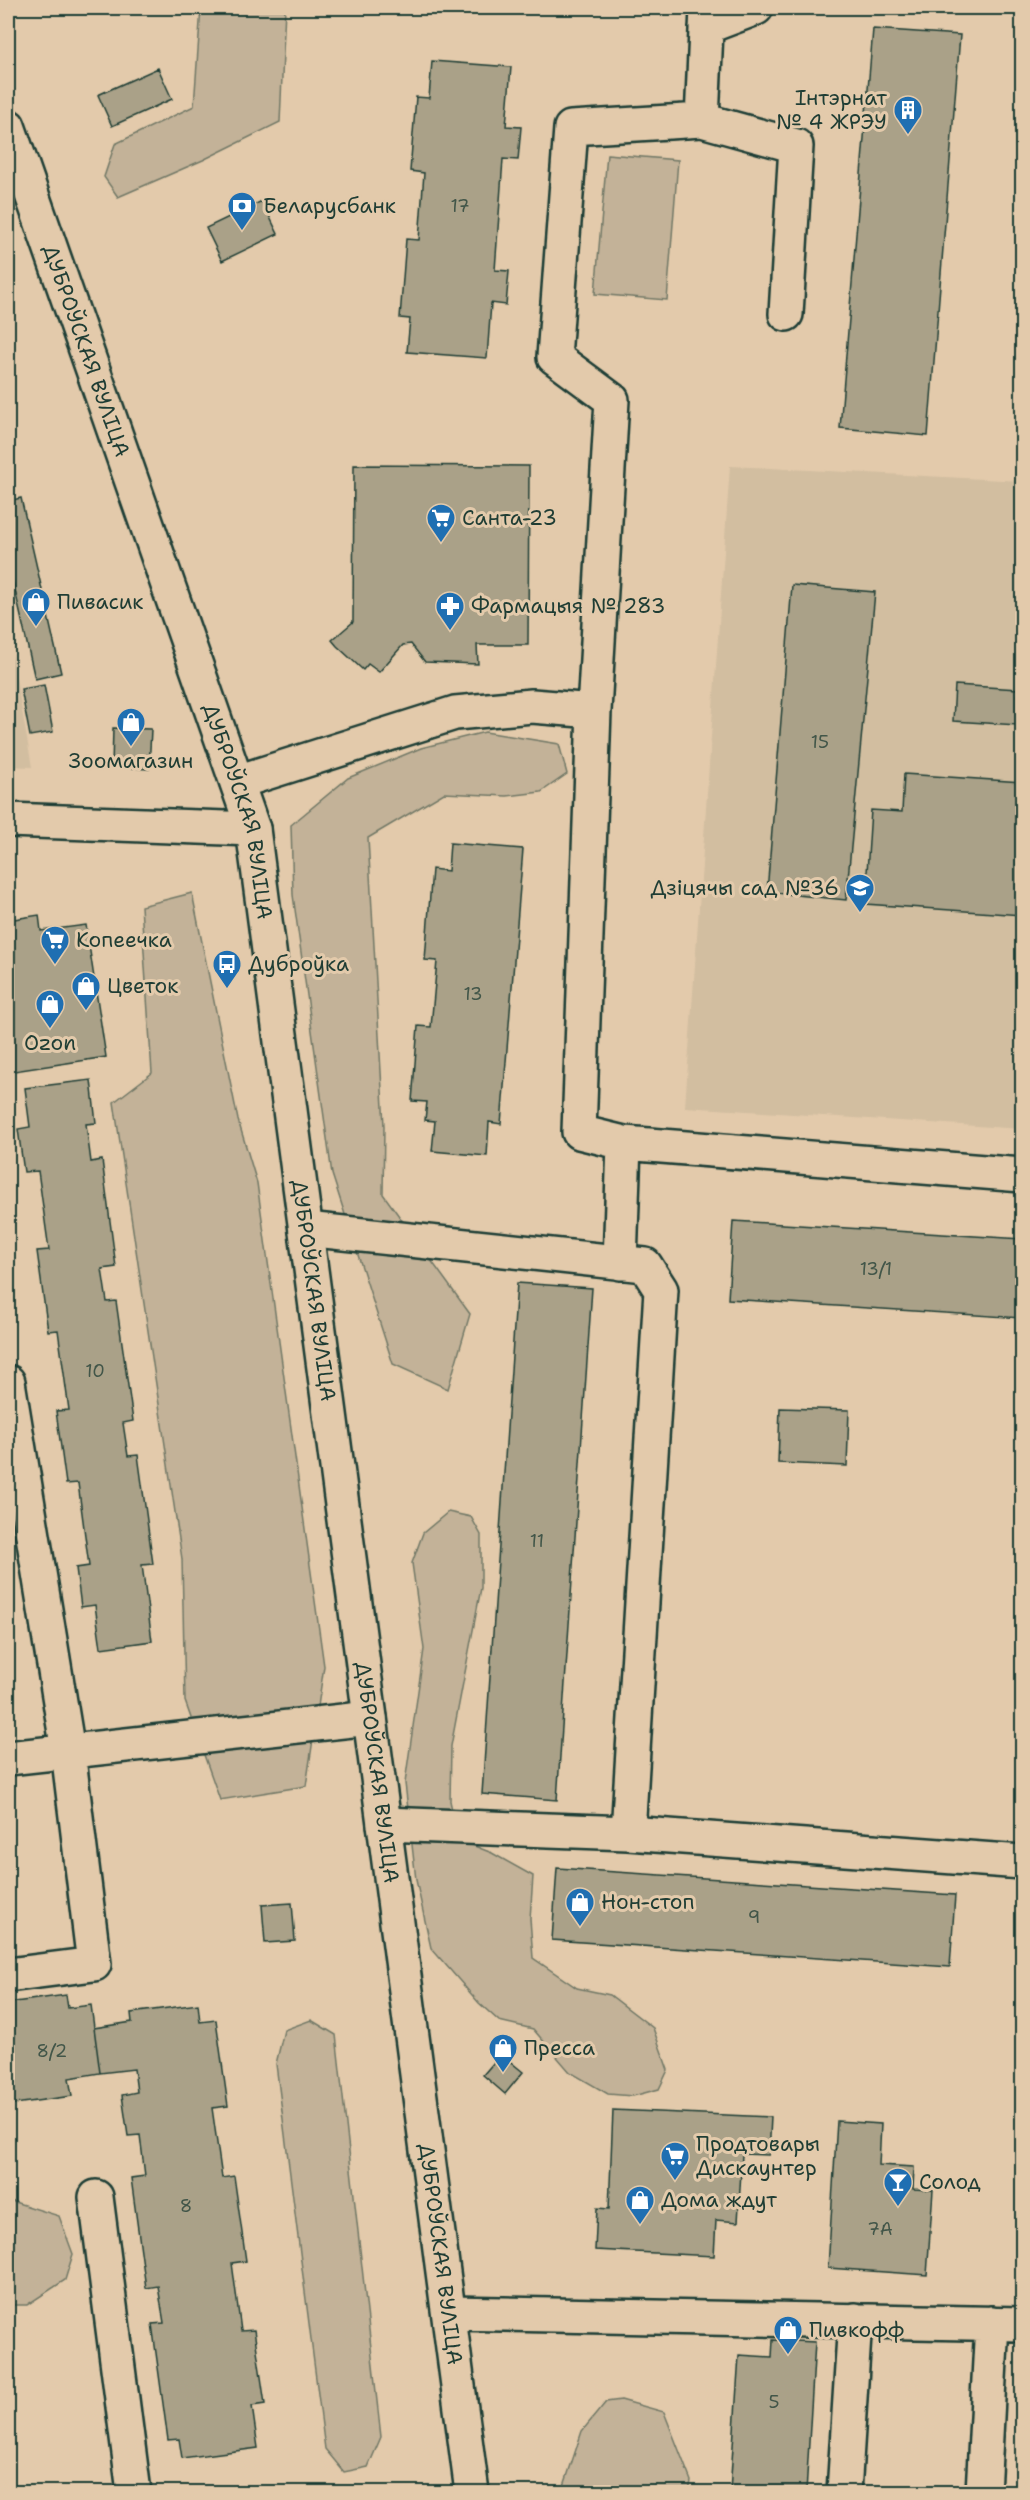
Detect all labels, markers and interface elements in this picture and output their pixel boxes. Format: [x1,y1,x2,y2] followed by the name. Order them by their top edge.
[776,84,887,136] place label: Інтэрнат № 4 ЖРЭУ
[892,94,924,136] building icon: Інтэрнат № 4 ЖРЭУ
[226,190,258,232] bank icon: Беларусбанк
[263,192,396,220] place label: Беларусбанк
[450,194,470,218] house number: 17
[36,241,136,461] street label: ДУБРОЎСКАЯ ВУЛІЦА
[425,502,457,544] supermarket icon: Санта-23
[462,504,557,532] place label: Санта-23
[20,586,52,628] shop icon: Пивасик
[57,588,144,616] place label: Пивасик
[434,590,466,632] pharmacy icon: Фармацыя № 283
[471,592,665,620] place label: Фармацыя № 283
[196,700,279,921] street label: ДУБРОЎСКАЯ ВУЛІЦА
[115,706,147,748] shop icon: Зоомагазин
[811,730,829,754] house number: 15
[69,747,193,775] place label: Зоомагазин
[844,872,876,914] school or university icon: Дзіцячы сад №36
[650,874,839,902] place label: Дзіцячы сад №36
[39,924,71,966] supermarket icon: Копеечка
[76,926,172,954] place label: Копеечка
[211,948,243,990] bus stop icon: Дуброўка
[248,950,349,978] place label: Дуброўка
[70,970,102,1012] shop icon: Цветок
[107,972,178,1000] place label: Цветок
[463,982,483,1006] house number: 13
[34,988,66,1030] shop icon: Ozon
[24,1029,76,1057] place label: Ozon
[285,1178,342,1403] street label: ДУБРОЎСКАЯ ВУЛІЦА
[860,1257,892,1281] house number: 13/1
[85,1359,105,1383] house number: 10
[530,1529,544,1553] house number: 11
[349,1660,406,1885] street label: ДУБРОЎСКАЯ ВУЛІЦА
[564,1886,596,1928] shop icon: Нон-стоп
[601,1888,694,1916] place label: Нон-стоп
[748,1905,760,1929] house number: 9
[487,2032,519,2074] shop icon: Пресса
[524,2034,595,2062] place label: Пресса
[37,2039,67,2063] house number: 8/2
[696,2130,820,2182] place label: Продтовары Дискаунтер
[659,2140,691,2182] supermarket icon: Продтовары Дискаунтер
[412,2142,469,2367] street label: ДУБРОЎСКАЯ ВУЛІЦА
[882,2166,914,2208] bar icon: Солод
[919,2168,981,2196] place label: Солод
[624,2184,656,2226] shop icon: Дома ждут
[661,2186,777,2214] place label: Дома ждут
[180,2194,192,2218] house number: 8
[867,2217,893,2241] house number: 7А
[772,2314,804,2356] shop icon: Пивкофф
[809,2316,904,2344] place label: Пивкофф
[768,2390,780,2414] house number: 5

